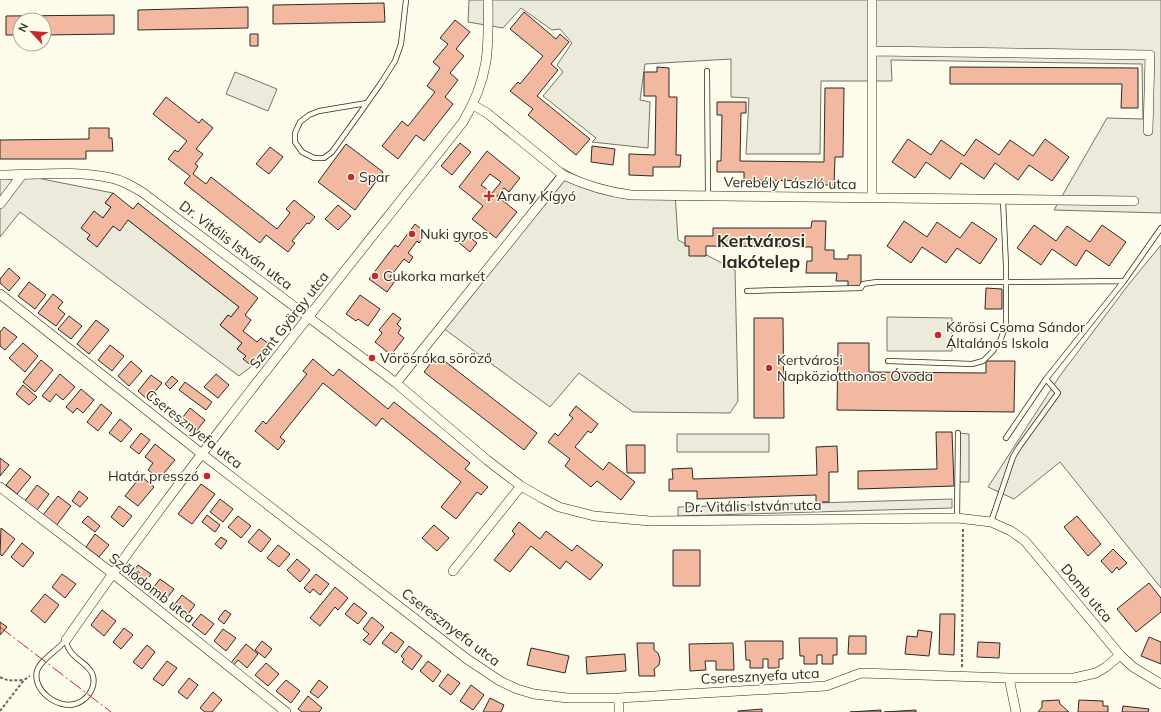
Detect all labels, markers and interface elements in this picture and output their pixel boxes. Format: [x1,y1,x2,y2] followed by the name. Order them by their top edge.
[12,12,52,52] north arrow
[15,21,31,34] text: N
[359,168,391,186] place label: Spar
[346,172,356,182] marker: Spar
[723,173,857,193] street label: Verebély László utca
[497,187,576,205] place label: Arany Kígyó
[484,191,494,201] marker: Arany Kígyó
[176,197,296,293] street label: Dr. Vitális István utca
[420,225,489,243] place label: Nuki gyros
[407,229,417,239] marker: Nuki gyros
[717,229,805,273] district label: Kertvárosi lakótelep
[383,267,485,285] place label: Cukorka market
[245,268,333,372] street label: Szent György utca
[370,271,380,281] marker: Cukorka market
[946,318,1086,352] place label: Kőrösi Csoma Sándor Általános Iskola
[933,330,943,340] marker: Kőrösi Csoma Sándor Általános Iskola
[380,349,492,367] place label: Vörösróka söröző
[777,351,933,385] place label: Kertvárosi Napköziotthonos Óvoda
[367,353,377,363] marker: Vörösróka söröző
[764,363,774,373] marker: Kertvárosi Napköziotthonos Óvoda
[142,385,246,473] street label: Cseresznyefa utca
[108,467,199,485] place label: Határ presszó
[202,471,212,481] marker: Határ presszó
[684,496,822,516] street label: Dr. Vitális István utca
[105,549,199,627] street label: Szőlődomb utca
[1057,560,1117,626] street label: Domb utca
[398,584,504,670] street label: Cseresznyefa utca
[700,664,820,688] street label: Cseresznyefa utca

